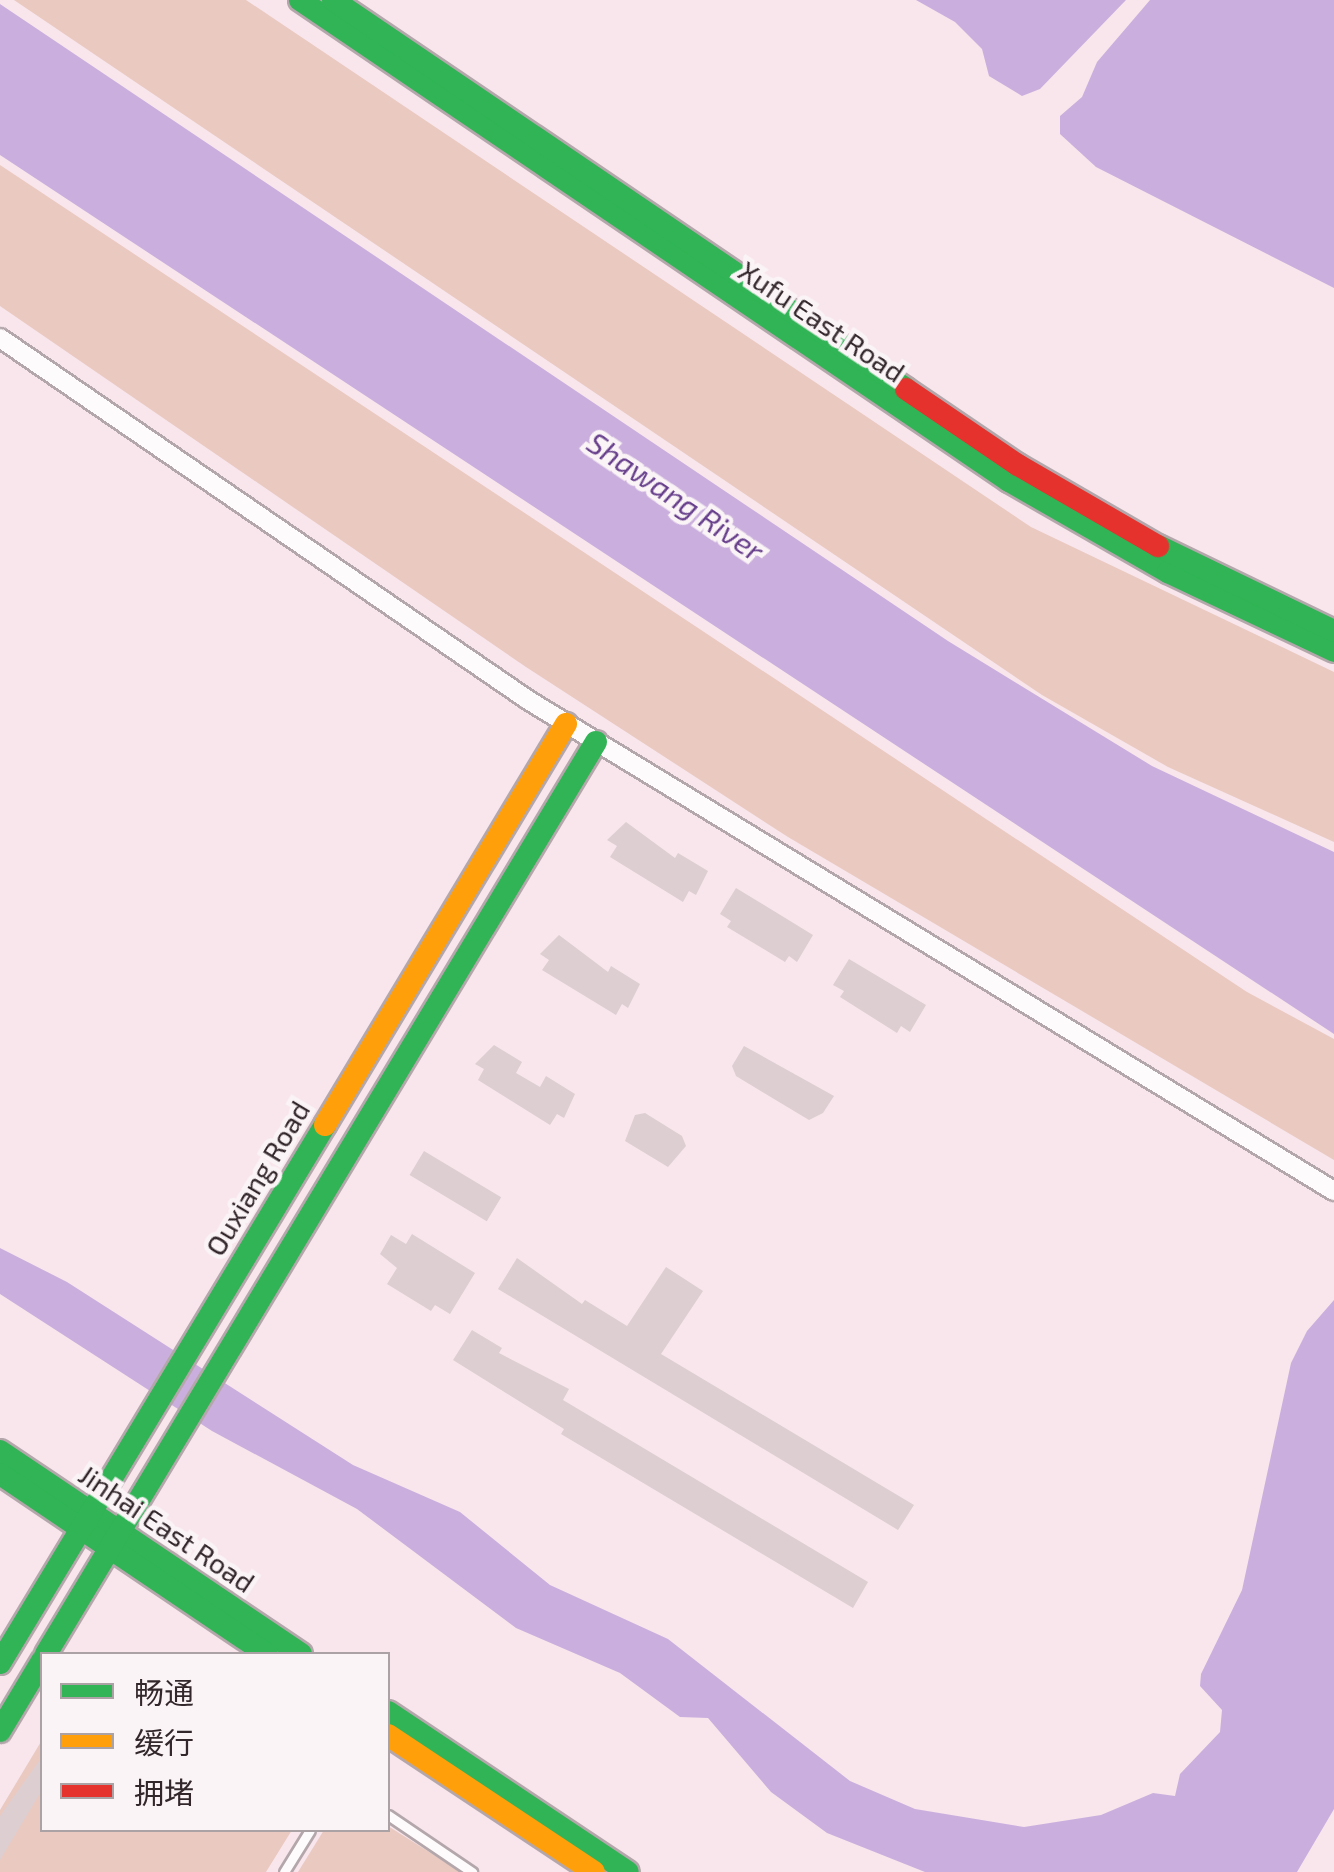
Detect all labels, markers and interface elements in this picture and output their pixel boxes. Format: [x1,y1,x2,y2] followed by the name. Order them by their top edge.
[733,253,911,389] street label: Xufu East Road
[581,424,771,568] water label: Shawang River
[198,1095,316,1261] street label: Ouxiang Road
[73,1457,261,1599] street label: Jinhai East Road
[40,1652,390,1832] legend
[134,1674,194,1710] text: 畅通
[134,1724,194,1760] text: 缓行
[134,1774,194,1810] text: 拥堵

